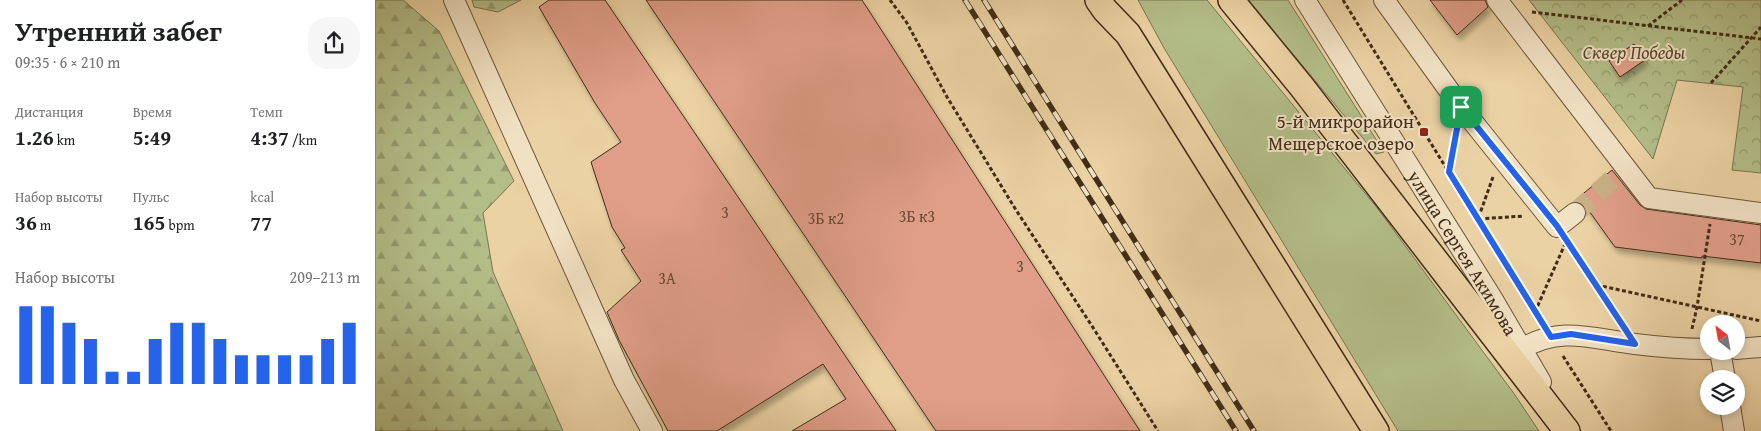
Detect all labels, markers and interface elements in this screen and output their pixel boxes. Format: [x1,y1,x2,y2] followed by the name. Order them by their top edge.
[15,10,222,51] text: Утренний забег
[308,17,360,69] button: share
[1583,38,1686,66] park label: Сквер Победы
[15,50,120,74] text: 09:35 · 6 × 210 m
[1440,86,1482,128] pin
[1447,93,1475,121] icon: arrive
[15,102,83,122] text: Дистанция
[133,102,172,122] text: Время
[250,102,283,122] text: Темп
[1268,107,1414,157] place label: 5-й микрорайон Мещерское озеро
[15,122,54,153] text: 1.26
[133,122,171,153] text: 5:49
[250,122,289,153] text: 4:37
[1418,126,1430,138] marker: 5-й микрорайон Мещерское озеро
[54,130,75,150] text: km
[289,130,317,150] text: /km
[1400,164,1525,341] street label: улица Сергея Акимова
[15,187,102,207] text: Набор высоты
[133,187,169,207] text: Пульс
[250,187,274,207] text: kcal
[721,200,729,224] house number: 3
[899,204,935,228] house number: 3Б к3
[808,206,844,230] house number: 3Б к2
[15,207,37,238] text: 36
[133,207,165,238] text: 165
[250,207,272,238] text: 77
[37,215,51,235] text: m
[165,215,195,235] text: bpm
[1729,227,1745,251] house number: 37
[1016,254,1024,278] house number: 3
[15,265,115,289] text: Набор высоты
[290,265,360,289] text: 209–213 m
[658,266,676,290] house number: 3А
[1700,315,1745,360] north arrow
[1700,315,1745,415] map controls
[1700,370,1745,415] button: layers

